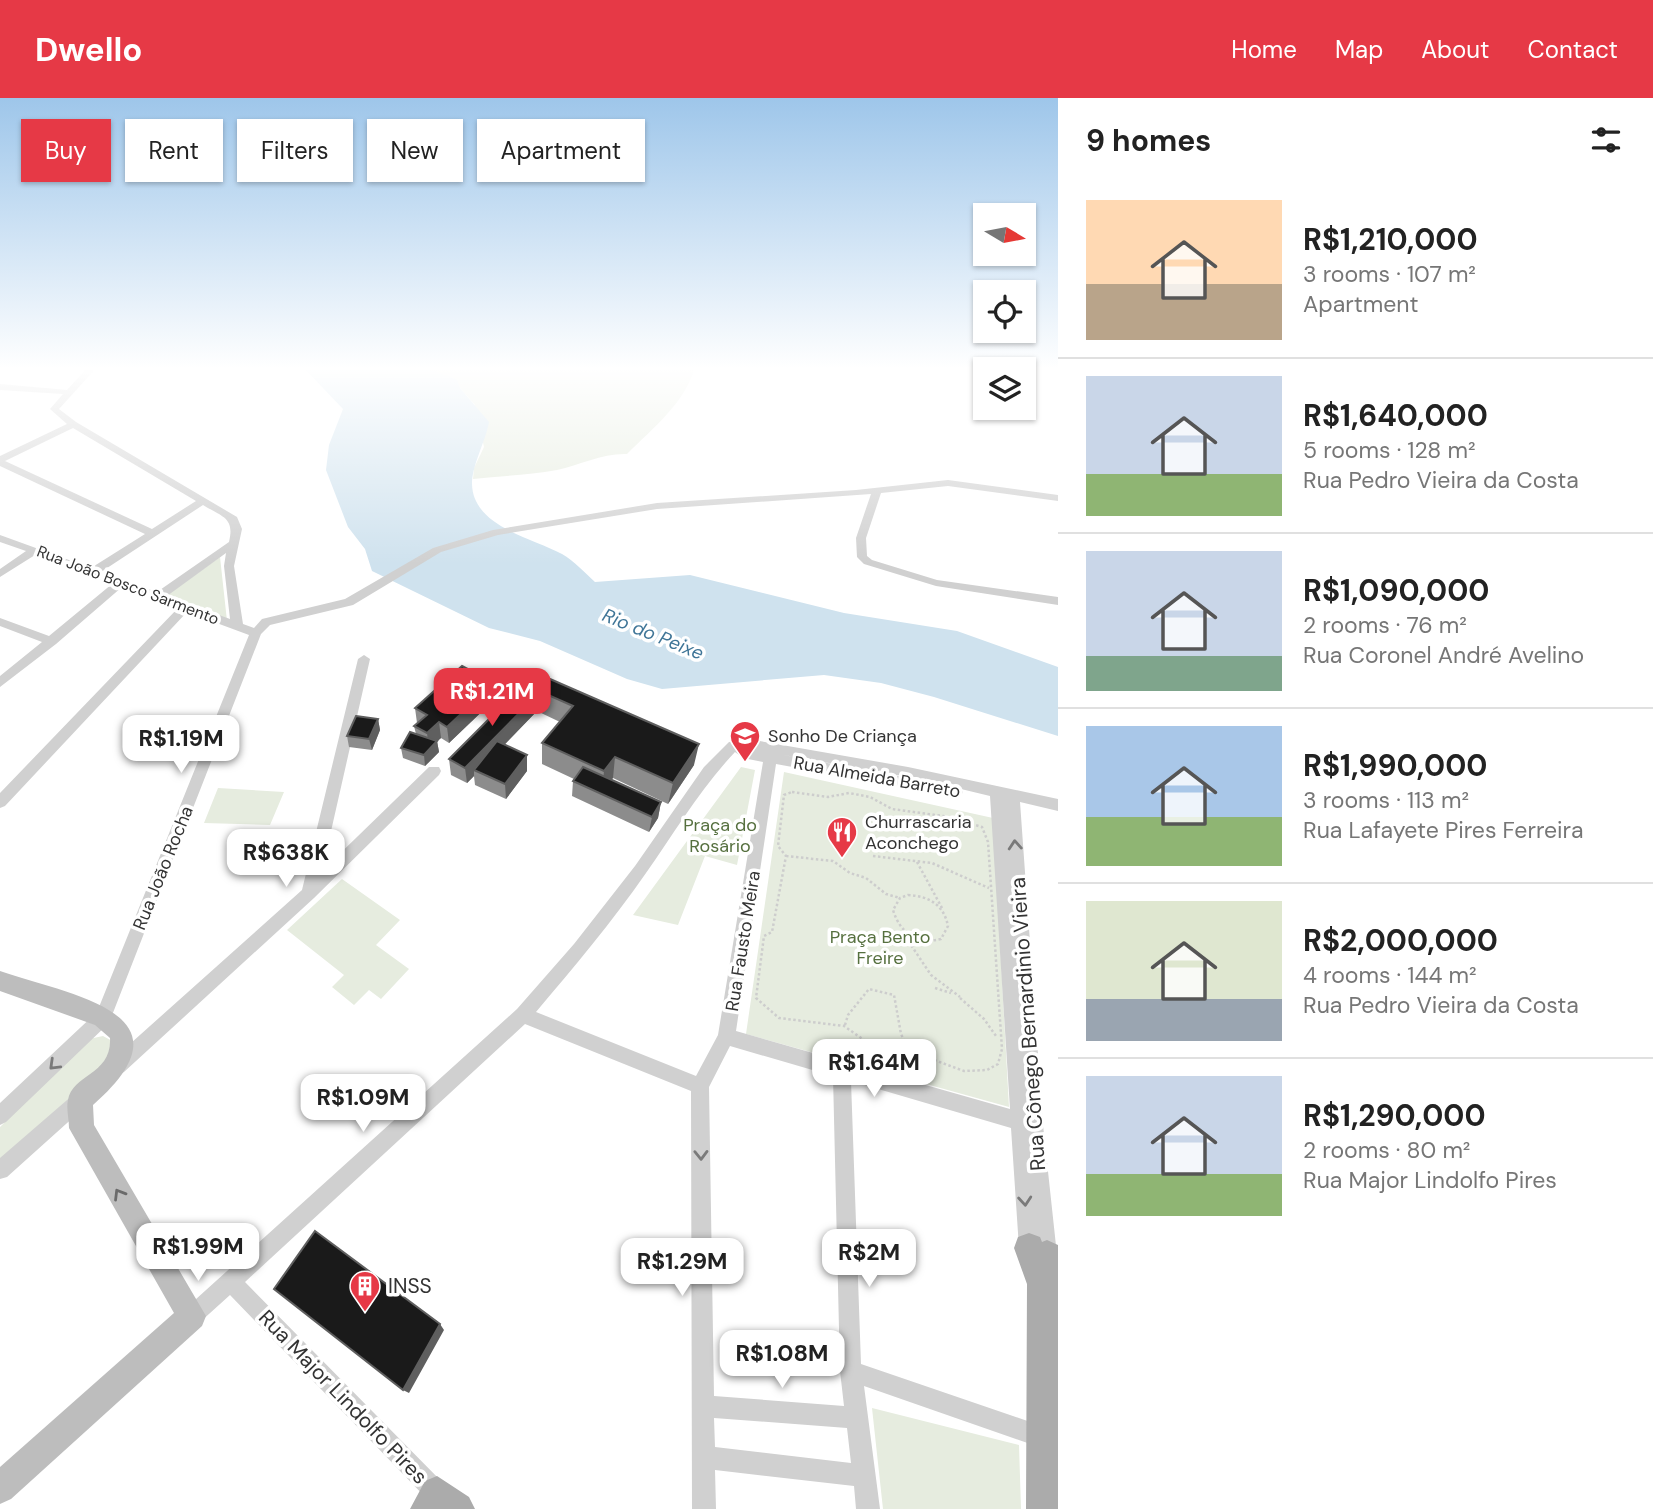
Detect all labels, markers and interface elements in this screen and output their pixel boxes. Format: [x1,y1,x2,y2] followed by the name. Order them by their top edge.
[35,28,142,71] text: Dwello
[1231,34,1297,65] text: Home
[1335,34,1383,65] text: Map
[1421,34,1490,65] text: About
[1528,34,1618,65] text: Contact
[21,119,111,182] chip: Buy
[125,119,223,182] chip: Rent
[237,119,353,182] chip: Filters
[367,119,463,182] chip: New
[477,119,645,182] chip: Apartment
[1086,121,1211,160] text: 9 homes
[1587,121,1625,159] icon: filters
[973,203,1036,266] north arrow
[973,203,1036,420] map controls
[1303,220,1478,259] text: R$1,210,000
[1142,228,1226,312] icon: home
[1303,259,1476,289] text: 3 rooms · 107 m²
[973,280,1036,343] button: locate
[1303,289,1418,319] text: Apartment
[973,357,1036,420] button: layers
[1303,396,1488,435] text: R$1,640,000
[1142,404,1226,488] icon: home
[1303,435,1476,465] text: 5 rooms · 128 m²
[1303,465,1579,495] text: Rua Pedro Vieira da Costa
[34,541,222,629] street label: Rua João Bosco Sarmento
[1303,571,1489,610] text: R$1,090,000
[1142,579,1226,663] icon: home
[599,602,707,666] water label: Rio do Peixe
[1303,610,1467,640] text: 2 rooms · 76 m²
[1303,640,1584,670] text: Rua Coronel André Avelino
[427,668,557,728] pin: R$1.21M
[450,676,534,706] text: R$1.21M
[116,716,246,775] pin: R$1.19M
[728,719,762,763] school or university icon: Sonho De Criança
[138,723,224,753] text: R$1.19M
[768,724,917,748] place label: Sonho De Criança
[1303,746,1487,785] text: R$1,990,000
[792,751,962,803] street label: Rua Almeida Barreto
[1142,754,1226,838] icon: home
[1303,785,1469,815] text: 3 rooms · 113 m²
[127,802,199,934] street label: Rua João Rocha
[865,810,972,855] place label: Churrascaria Aconchego
[683,813,757,858] park label: Praça do Rosário
[825,815,859,859] restaurant icon: Churrascaria Aconchego
[1303,815,1584,845] text: Rua Lafayete Pires Ferreira
[229,830,343,889] pin: R$638K
[243,837,329,867] text: R$638K
[1008,839,1023,850] one-way arrow
[720,869,766,1013] street label: Rua Fausto Meira
[1004,876,1052,1172] street label: Rua Cônego Bernardinio Vieira
[1303,921,1498,960] text: R$2,000,000
[830,925,930,970] park label: Praça Bento Freire
[1142,929,1226,1013] icon: home
[1303,960,1477,990] text: 4 rooms · 144 m²
[1303,990,1579,1020] text: Rua Pedro Vieira da Costa
[809,1040,939,1099] pin: R$1.64M
[828,1047,920,1077] text: R$1.64M
[49,1056,62,1069] one-way arrow
[298,1074,428,1134] pin: R$1.09M
[317,1082,409,1112] text: R$1.09M
[1303,1096,1486,1135] text: R$1,290,000
[1142,1104,1226,1188] icon: home
[1303,1135,1470,1165] text: 2 rooms · 80 m²
[693,1149,708,1160] one-way arrow
[1303,1165,1557,1195] text: Rua Major Lindolfo Pires
[114,1189,127,1202] one-way arrow
[1017,1195,1032,1206] one-way arrow
[133,1224,263,1283] pin: R$1.99M
[828,1230,910,1289] pin: R$2M
[152,1231,244,1261] text: R$1.99M
[838,1237,900,1267] text: R$2M
[617,1238,747,1298] pin: R$1.29M
[637,1246,727,1276] text: R$1.29M
[348,1269,382,1313] building icon: INSS
[388,1272,432,1300] place label: INSS
[252,1304,434,1490] street label: Rua Major Lindolfo Pires
[717,1330,847,1390] pin: R$1.08M
[736,1338,828,1368] text: R$1.08M

